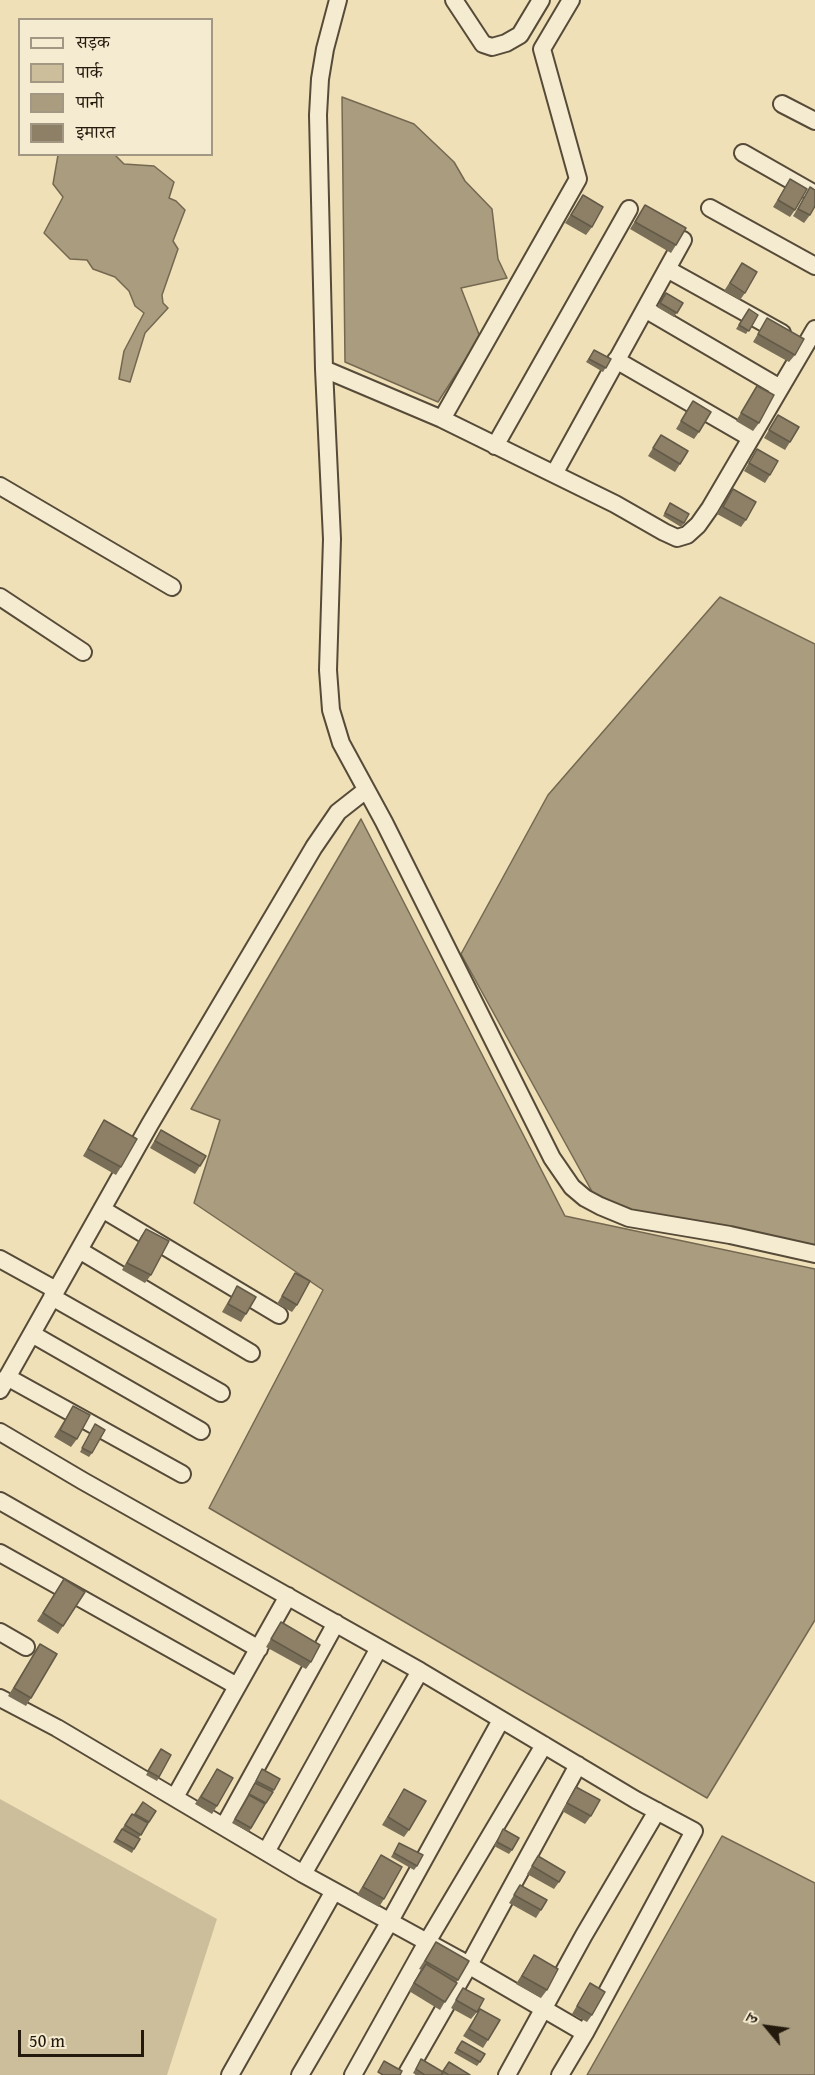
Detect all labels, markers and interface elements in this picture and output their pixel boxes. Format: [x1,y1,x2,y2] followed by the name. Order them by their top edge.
[18,18,213,156] legend
[76,28,110,55] text: सड़क
[76,58,103,85] text: पार्क
[76,88,103,115] text: पानी
[76,118,115,145] text: इमारत
[737,1997,797,2057] north arrow
[739,2009,764,2028] text: उ
[21,2018,147,2056] scale bar
[29,2027,65,2054] text: 50 m

